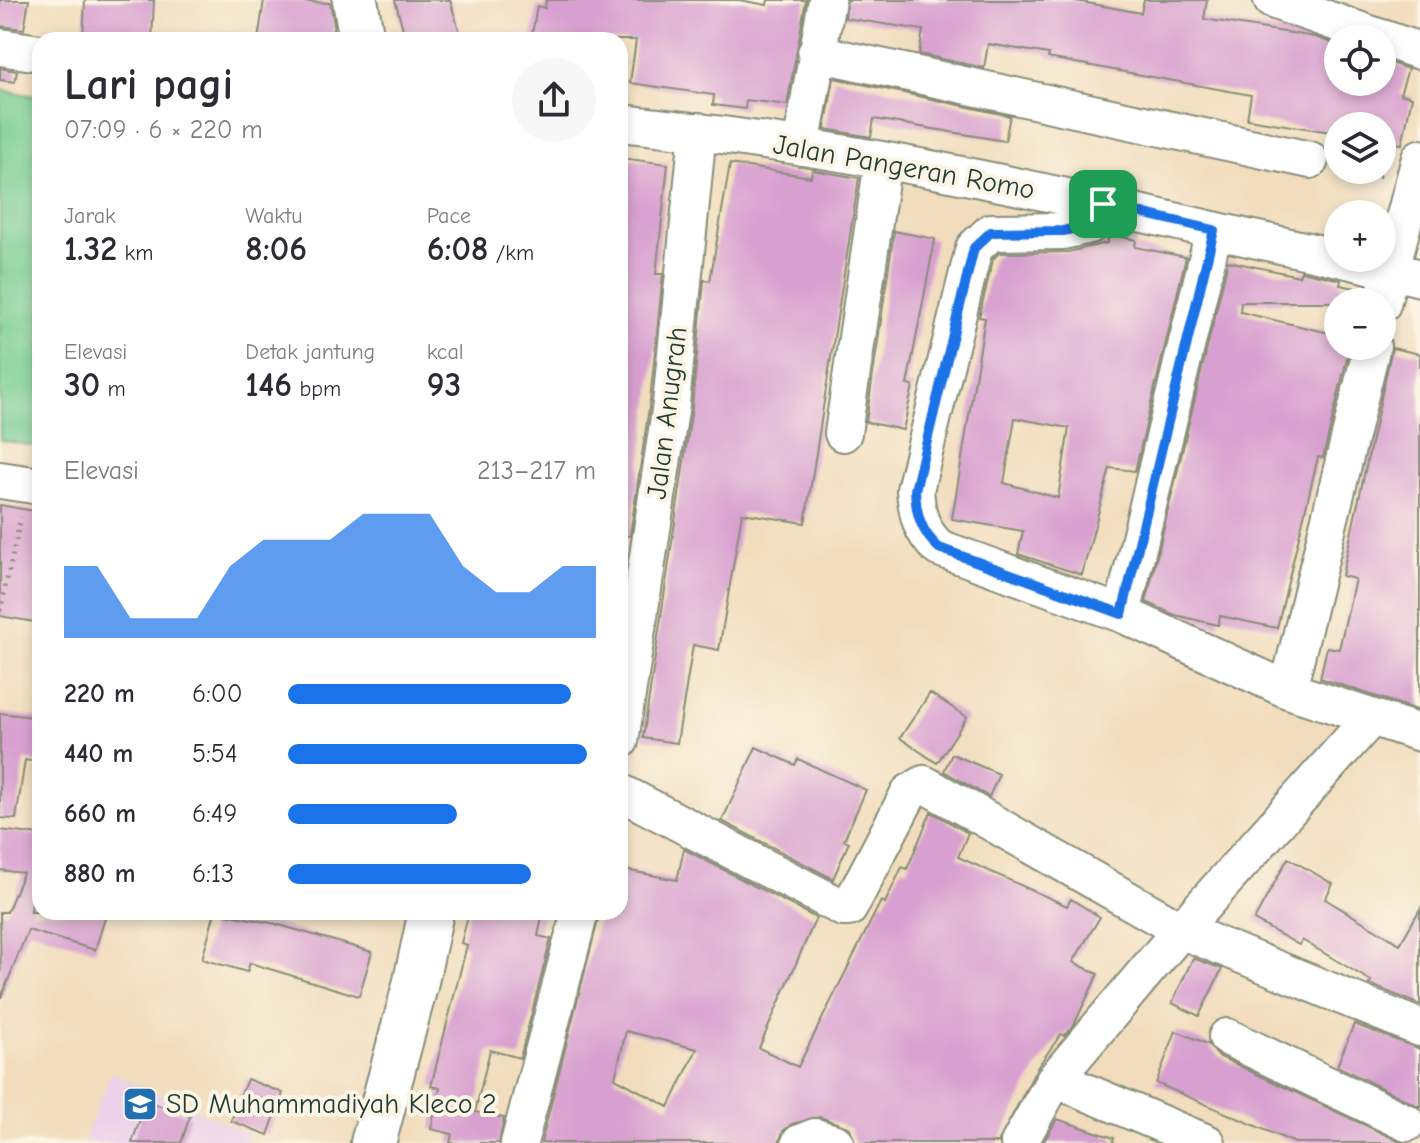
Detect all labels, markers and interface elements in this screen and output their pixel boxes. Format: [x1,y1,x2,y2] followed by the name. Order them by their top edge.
[1324,24,1396,360] map controls
[1324,24,1396,96] button: locate
[512,58,596,142] button: share
[64,59,233,110] text: Lari pagi
[1324,112,1396,184] button: layers
[64,115,263,145] text: 07:09 · 6 × 220 m
[771,128,1037,206] street label: Jalan Pangeran Romo
[1069,170,1137,238] pin
[1081,182,1125,226] icon: arrive
[1324,200,1396,272] button: +
[64,203,116,229] text: Jarak
[245,203,302,229] text: Waktu
[427,203,471,229] text: Pace
[64,229,117,269] text: 1.32
[245,229,307,269] text: 8:06
[427,229,488,269] text: 6:08
[117,240,153,266] text: km
[488,240,534,266] text: /km
[1324,288,1396,360] button: −
[641,325,693,501] street label: Jalan Anugrah
[64,339,127,365] text: Elevasi
[245,339,375,365] text: Detak jantung
[427,339,464,365] text: kcal
[64,365,100,405] text: 30
[245,365,292,405] text: 146
[427,365,461,405] text: 93
[100,376,126,402] text: m
[292,376,341,402] text: bpm
[64,456,139,486] text: Elevasi
[477,456,596,486] text: 213–217 m
[64,679,135,709] text: 220 m
[192,679,242,709] text: 6:00
[64,739,133,769] text: 440 m
[192,739,237,769] text: 5:54
[64,799,136,829] text: 660 m
[192,799,237,829] text: 6:49
[64,859,135,889] text: 880 m
[192,859,234,889] text: 6:13
[121,1085,159,1123] school or university icon: SD Muhammadiyah Kleco 2
[166,1088,497,1120] place label: SD Muhammadiyah Kleco 2

